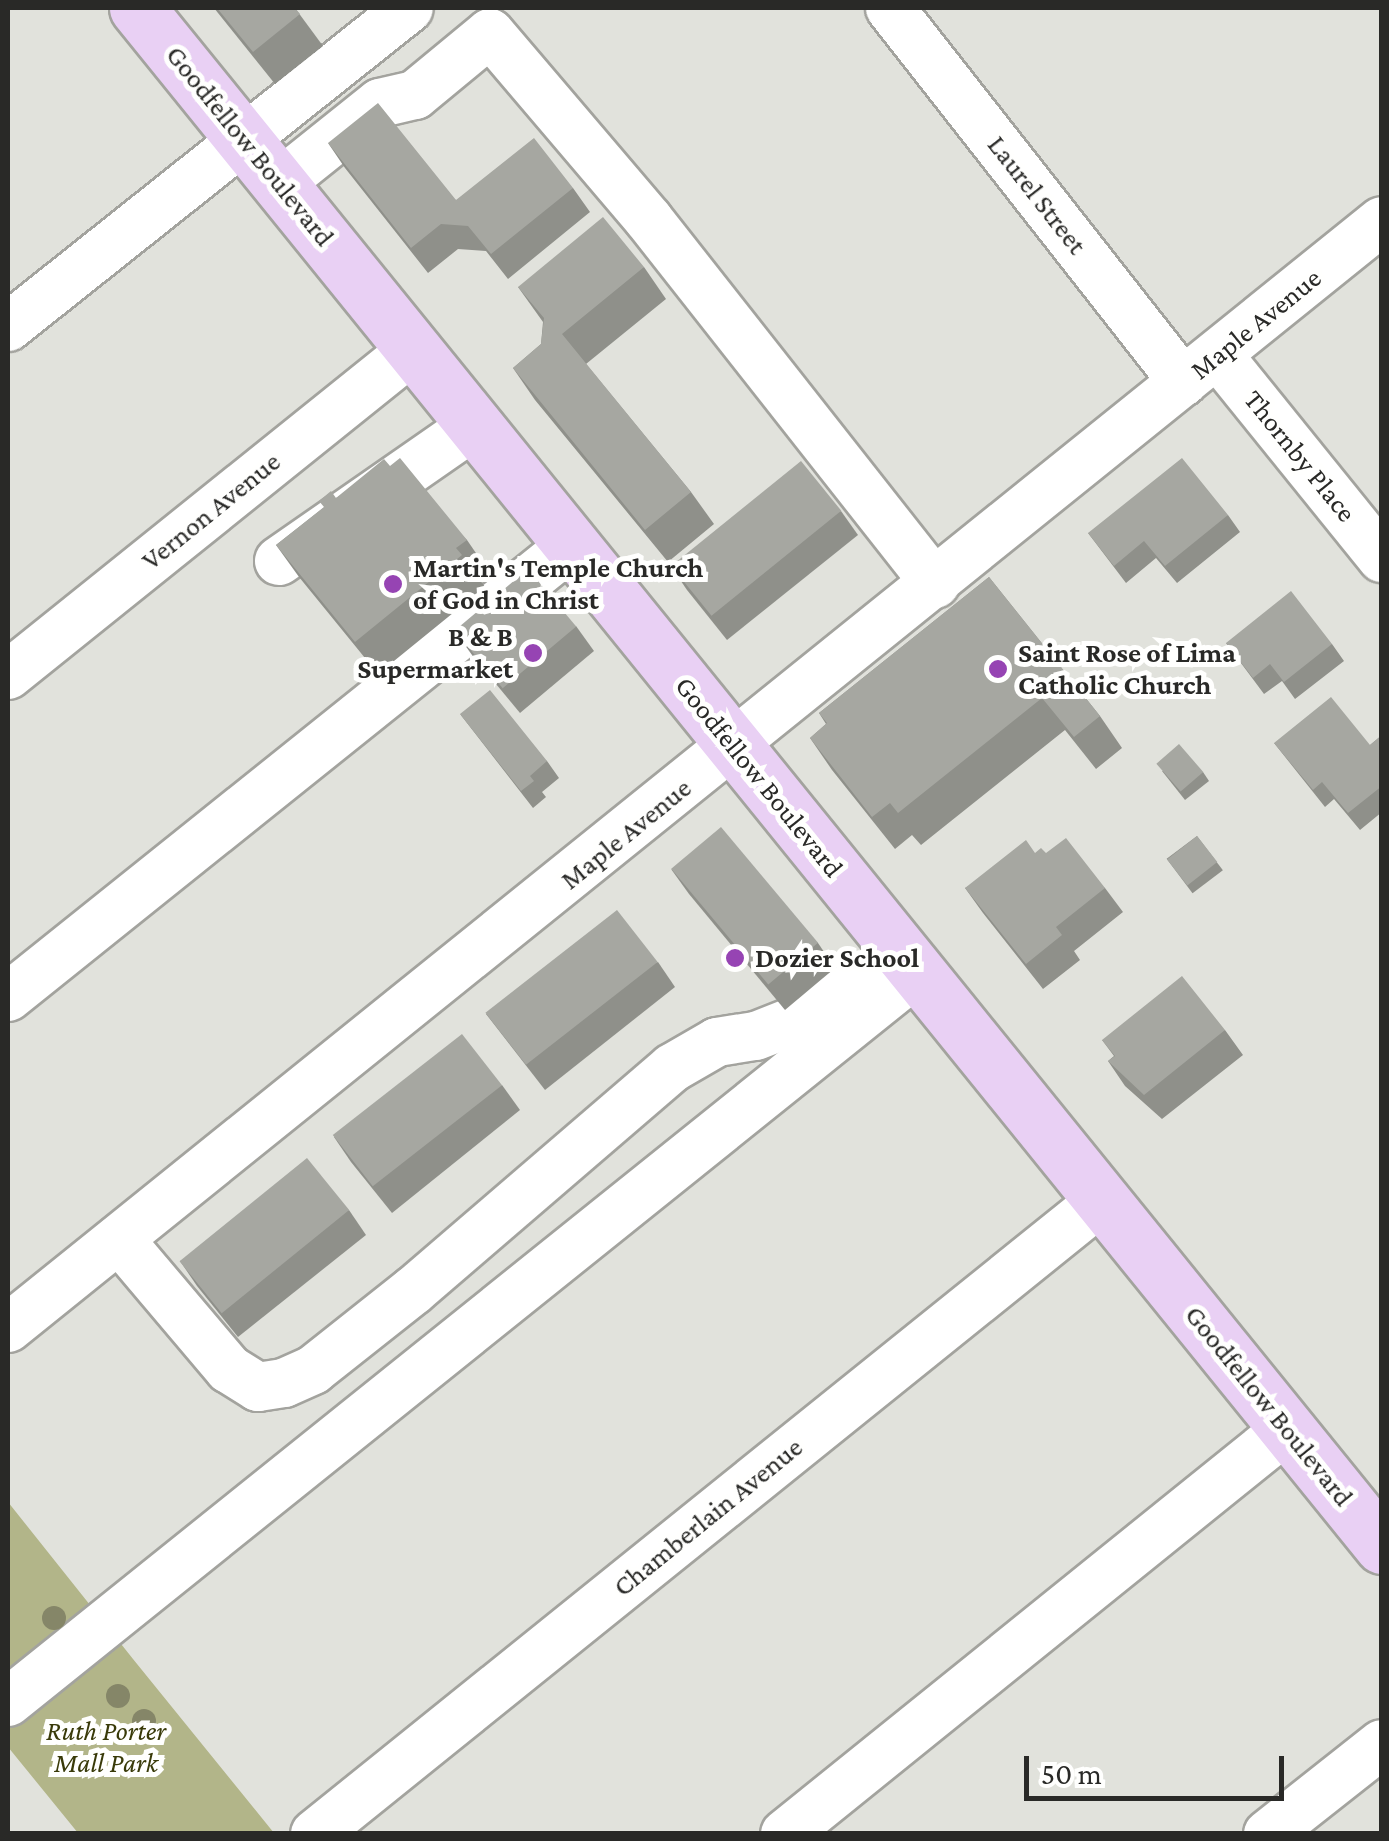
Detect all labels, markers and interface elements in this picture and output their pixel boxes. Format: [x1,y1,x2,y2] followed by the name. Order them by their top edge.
[159,39,341,253] street label: Goodfellow Boulevard
[980,129,1094,261] street label: Laurel Street
[1184,261,1328,387] street label: Maple Avenue
[1237,383,1363,529] street label: Thornby Place
[135,445,287,577] street label: Vernon Avenue
[413,551,703,617] place label: Martin's Temple Church of God in Christ
[382,573,404,595] marker: Martin's Temple Church of God in Christ
[357,620,513,686] place label: B & B Supermarket
[1018,636,1236,702] place label: Saint Rose of Lima Catholic Church
[522,642,544,664] marker: B & B Supermarket
[987,658,1009,680] marker: Saint Rose of Lima Catholic Church
[668,670,850,884] street label: Goodfellow Boulevard
[554,771,698,897] street label: Maple Avenue
[755,941,919,975] place label: Dozier School
[724,947,746,969] marker: Dozier School
[1178,1299,1360,1513] street label: Goodfellow Boulevard
[607,1430,809,1604] street label: Chamberlain Avenue
[46,1714,166,1780] park label: Ruth Porter Mall Park
[1029,1736,1289,1798] scale bar
[1041,1757,1102,1790] text: 50 m

